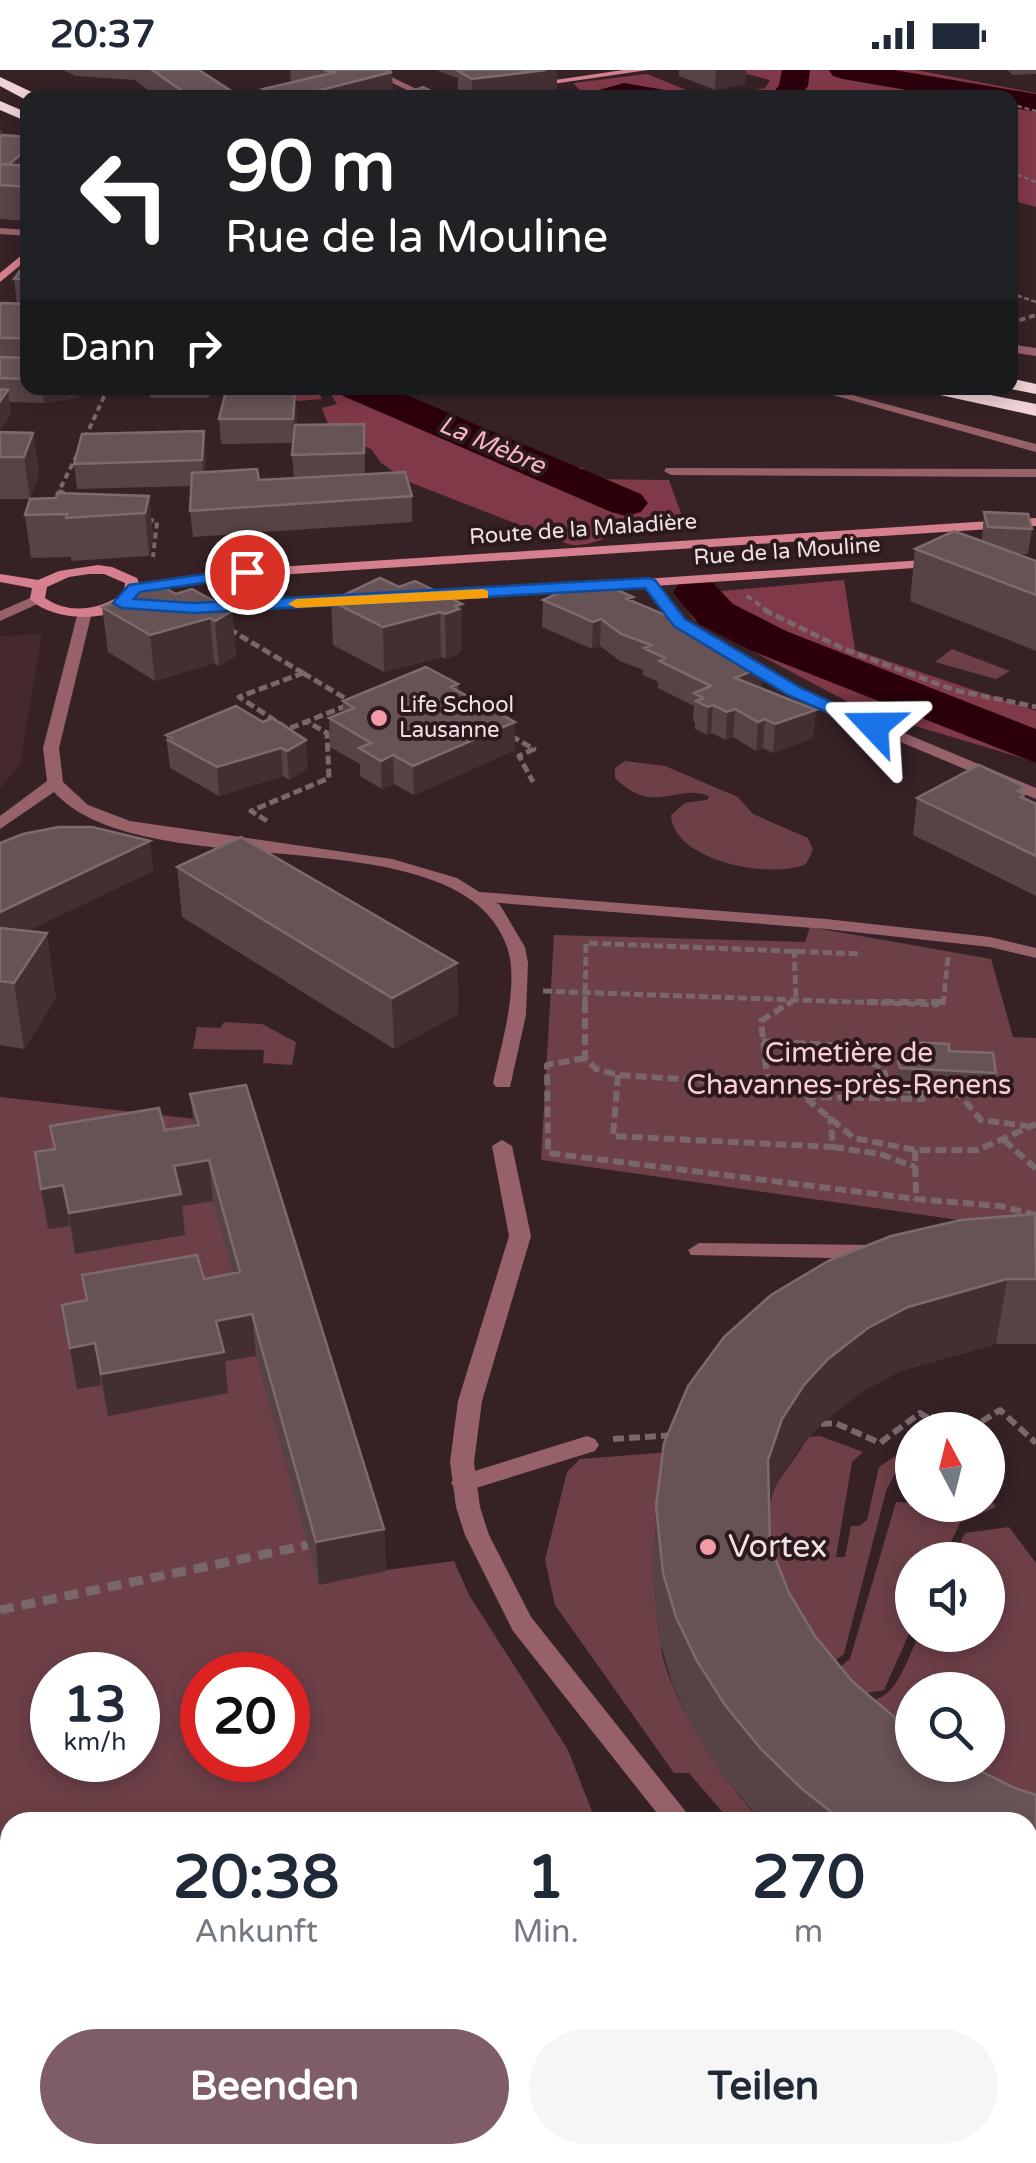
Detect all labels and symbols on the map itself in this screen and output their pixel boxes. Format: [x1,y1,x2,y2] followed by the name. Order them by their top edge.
[435,409,551,481] water label: La Mèbre
[468,508,698,550] street label: Route de la Maladière
[205,530,290,615] pin
[693,531,881,571] street label: Rue de la Mouline
[822,674,926,778] position arrow
[399,692,514,743] place label: Life School Lausanne
[368,707,390,729] marker: Life School Lausanne
[686,1036,1012,1102] park label: Cimetière de Chavannes-près-Renens
[895,1412,1005,1522] north arrow
[728,1528,827,1566] place label: Vortex
[697,1536,719,1558] marker: Vortex
[180,1652,310,1782] speed limit sign: 20

